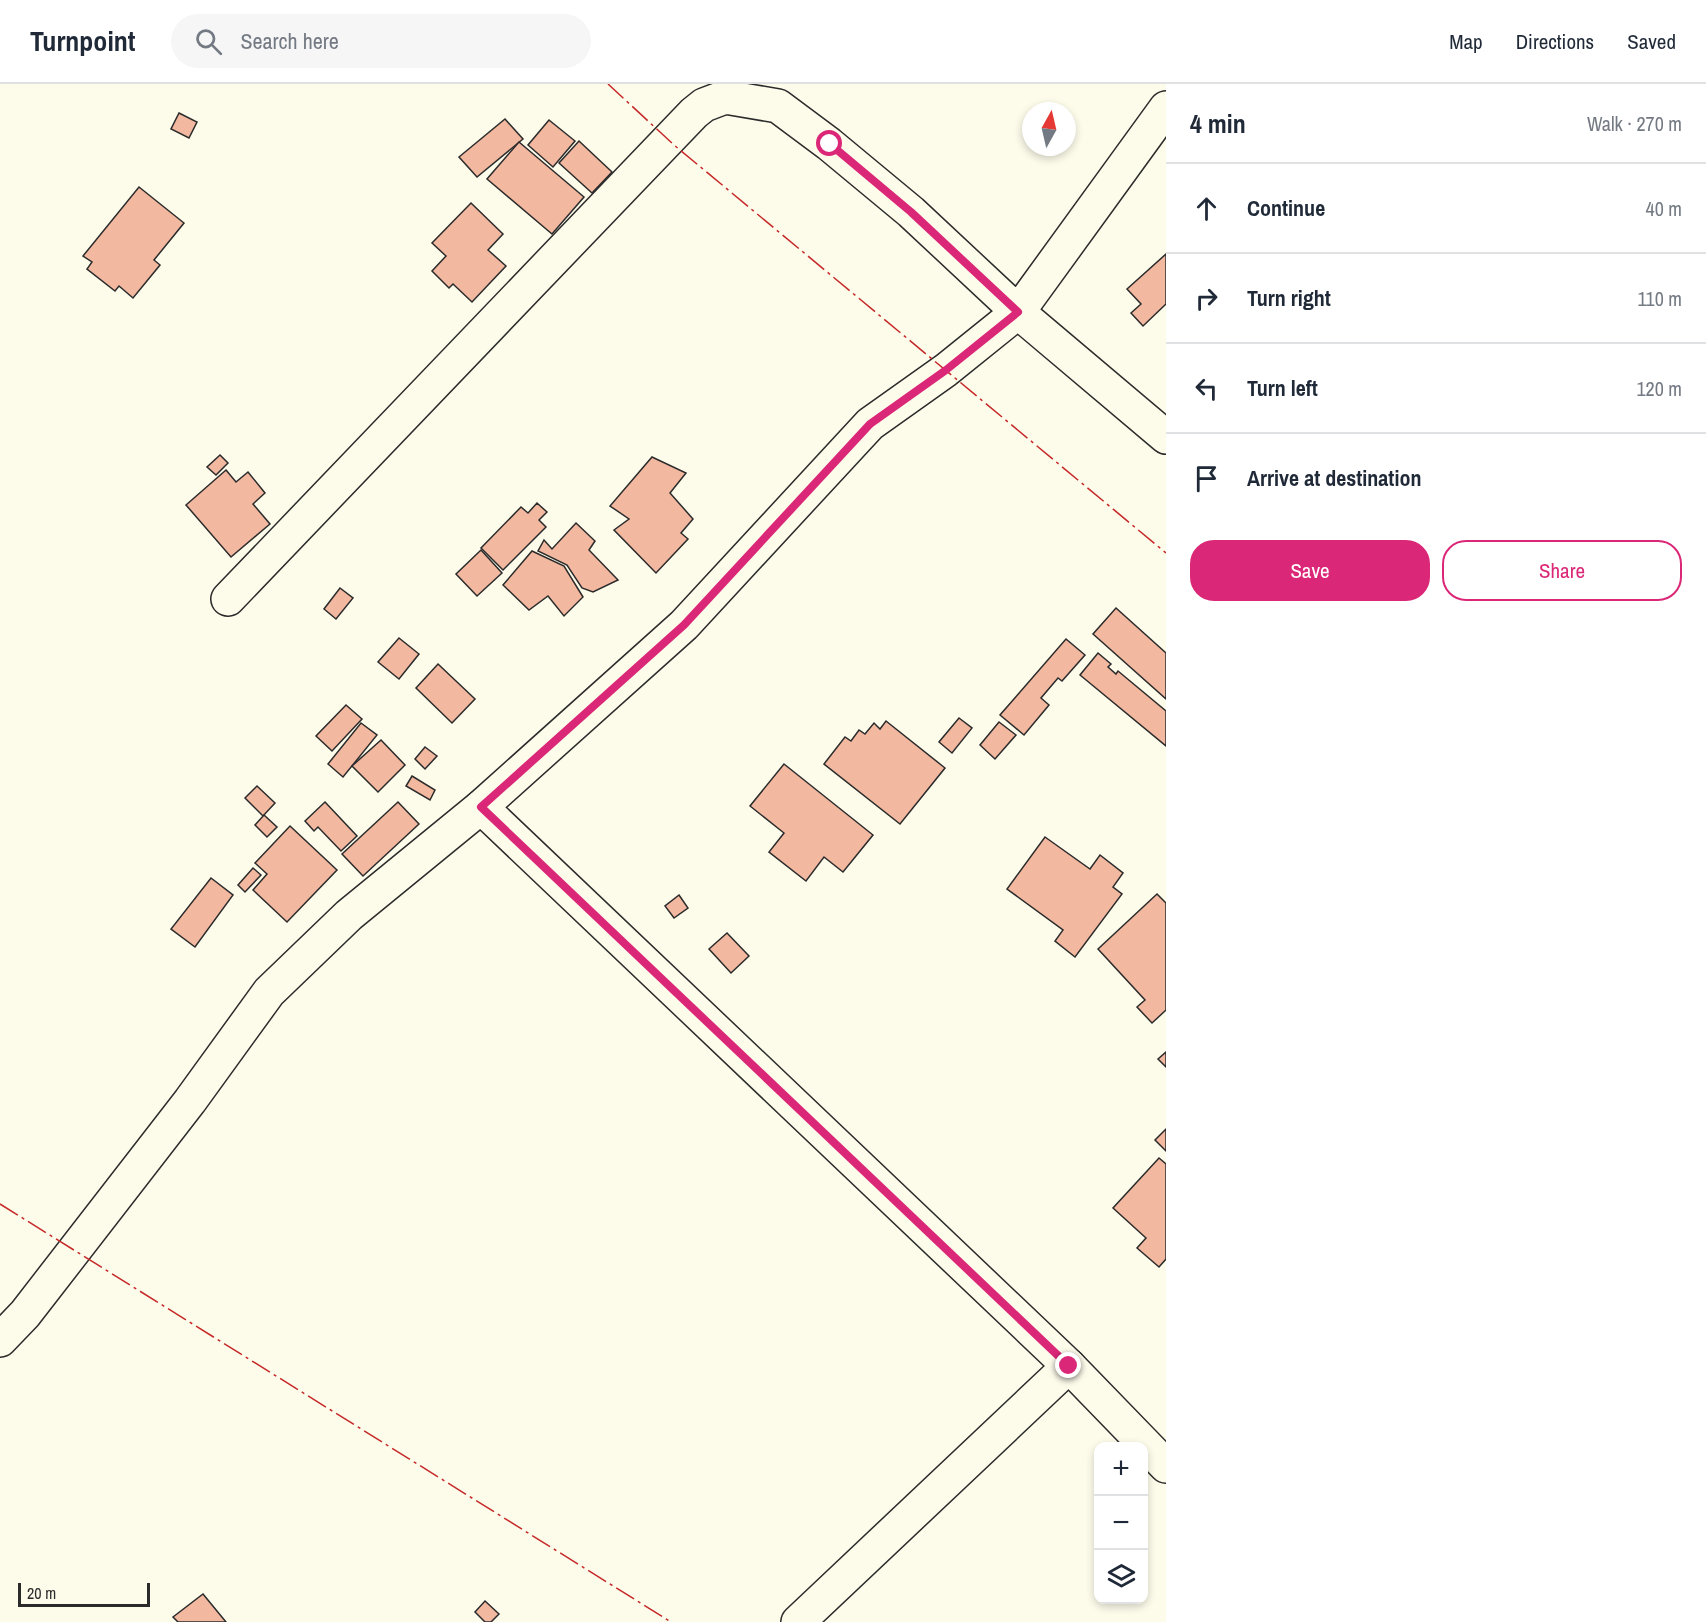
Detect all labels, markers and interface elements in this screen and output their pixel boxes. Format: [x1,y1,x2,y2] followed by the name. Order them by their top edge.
[171,14,591,68] search box
[30,22,135,60] text: Turnpoint
[192,25,225,58] icon: search
[240,26,339,56] text: Search here
[1449,27,1483,56] text: Map
[1516,27,1594,56] text: Directions
[1627,27,1676,56] text: Saved
[1022,102,1076,156] north arrow
[1190,106,1246,141] text: 4 min
[1587,110,1682,137] text: Walk · 270 m
[816,130,842,156] route start
[1190,192,1223,225] icon: ahead
[1247,193,1325,223] text: Continue
[1646,195,1682,222] text: 40 m
[1190,282,1223,315] icon: right
[1247,283,1331,313] text: Turn right
[1638,285,1682,312] text: 110 m
[1190,372,1223,405] icon: left
[1247,373,1318,403] text: Turn left
[1636,375,1682,402] text: 120 m
[1190,462,1223,495] icon: arrive
[1247,463,1421,493] text: Arrive at destination
[1190,540,1430,601] button: Save
[1442,540,1682,601] button: Share
[1055,1352,1081,1378] route end
[1094,1442,1148,1604] map controls
[1094,1442,1148,1496] button: +
[1094,1496,1148,1550] button: −
[1094,1550,1148,1604] button: layers
[18,1580,150,1608] scale bar
[27,1582,56,1604] text: 20 m

